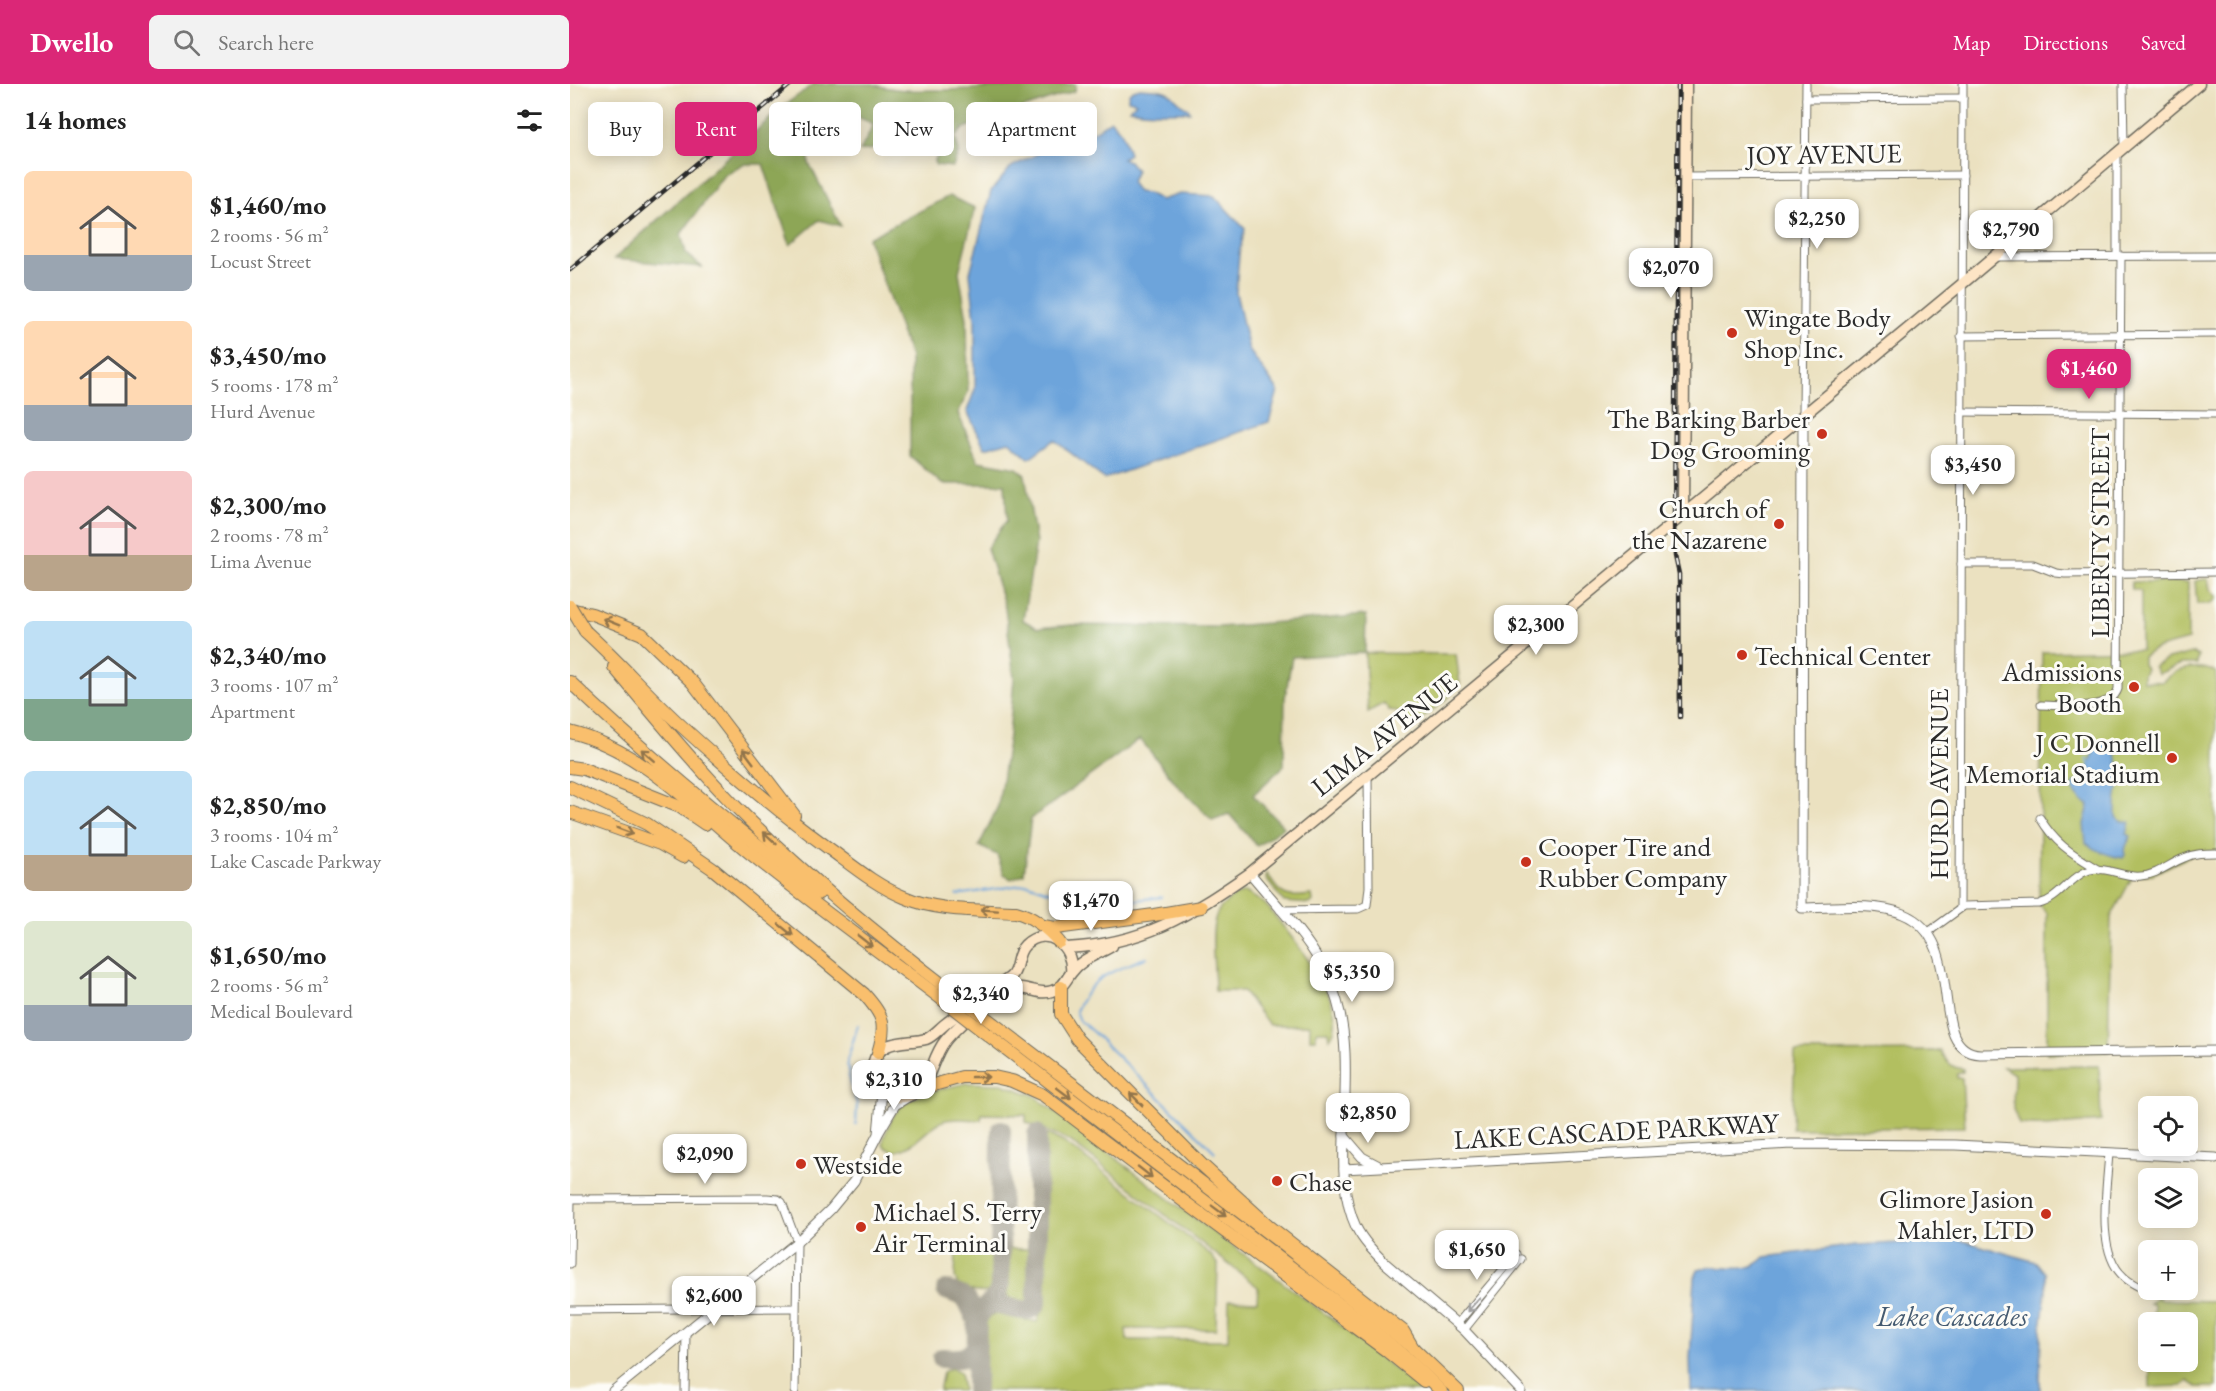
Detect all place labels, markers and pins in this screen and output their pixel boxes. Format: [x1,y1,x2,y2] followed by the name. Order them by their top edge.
[1768,199,1866,250] pin: $2,250
[1962,210,2060,261] pin: $2,790
[1622,248,1720,299] pin: $2,070
[1744,300,1891,366] place label: Wingate Body Shop Inc.
[1725,326,1739,340] marker: Wingate Body Shop Inc.
[2040,349,2138,400] pin: $1,460
[1607,401,1810,467] place label: The Barking Barber Dog Grooming
[1815,427,1829,441] marker: The Barking Barber Dog Grooming
[1924,445,2022,496] pin: $3,450
[1632,491,1770,557] place label: Church of the Nazarene
[1772,517,1786,531] marker: Church of the Nazarene
[1487,605,1585,656] pin: $2,300
[1754,638,1931,673] place label: Technical Center
[1735,648,1749,662] marker: Technical Center
[2001,654,2122,720] place label: Admissions Booth
[2127,680,2141,694] marker: Admissions Booth
[1966,725,2160,791] place label: J C Donnell Memorial Stadium
[2165,751,2179,765] marker: J C Donnell Memorial Stadium
[1538,829,1727,895] place label: Cooper Tire and Rubber Company
[1519,855,1533,869] marker: Cooper Tire and Rubber Company
[1042,881,1140,932] pin: $1,470
[1303,952,1401,1003] pin: $5,350
[932,974,1030,1025] pin: $2,340
[845,1060,943,1111] pin: $2,310
[1319,1093,1417,1144] pin: $2,850
[656,1134,754,1185] pin: $2,090
[813,1147,902,1182] place label: Westside
[794,1157,808,1171] marker: Westside
[1289,1164,1352,1199] place label: Chase
[1270,1174,1284,1188] marker: Chase
[1879,1181,2034,1247] place label: Glimore Jasion Mahler, LTD
[872,1194,1042,1260] place label: Michael S. Terry Air Terminal
[2039,1207,2053,1221] marker: Glimore Jasion Mahler, LTD
[854,1220,868,1234] marker: Michael S. Terry Air Terminal
[1428,1230,1526,1281] pin: $1,650
[665,1276,763,1327] pin: $2,600

